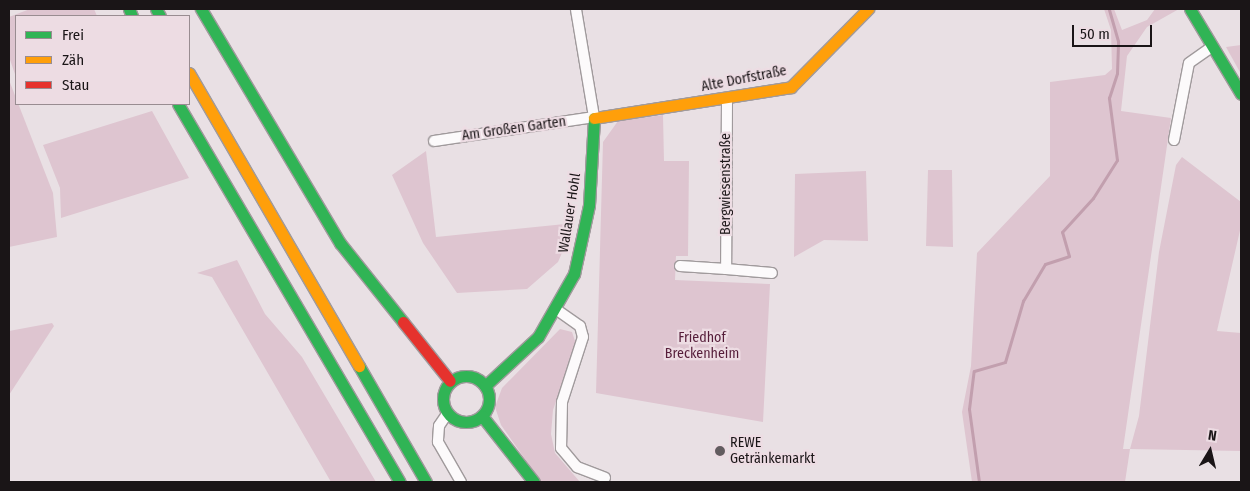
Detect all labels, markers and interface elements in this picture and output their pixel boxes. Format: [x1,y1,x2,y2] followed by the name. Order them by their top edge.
[15,15,190,105] legend
[1075,15,1155,47] scale bar
[1080,25,1110,43] text: 50 m
[62,26,84,44] text: Frei
[62,51,84,69] text: Zäh
[700,62,788,96] street label: Alte Dorfstraße
[62,76,89,94] text: Stau
[461,113,567,145] street label: Am Großen Garten
[718,133,734,235] street label: Bergwiesenstraße
[555,172,585,254] street label: Wallauer Hohl
[665,330,739,362] park label: Friedhof Breckenheim
[1185,426,1235,476] north arrow
[1207,427,1218,445] text: N
[730,435,815,468] place label: REWE Getränkemarkt
[714,445,726,457] marker: REWE Getränkemarkt

